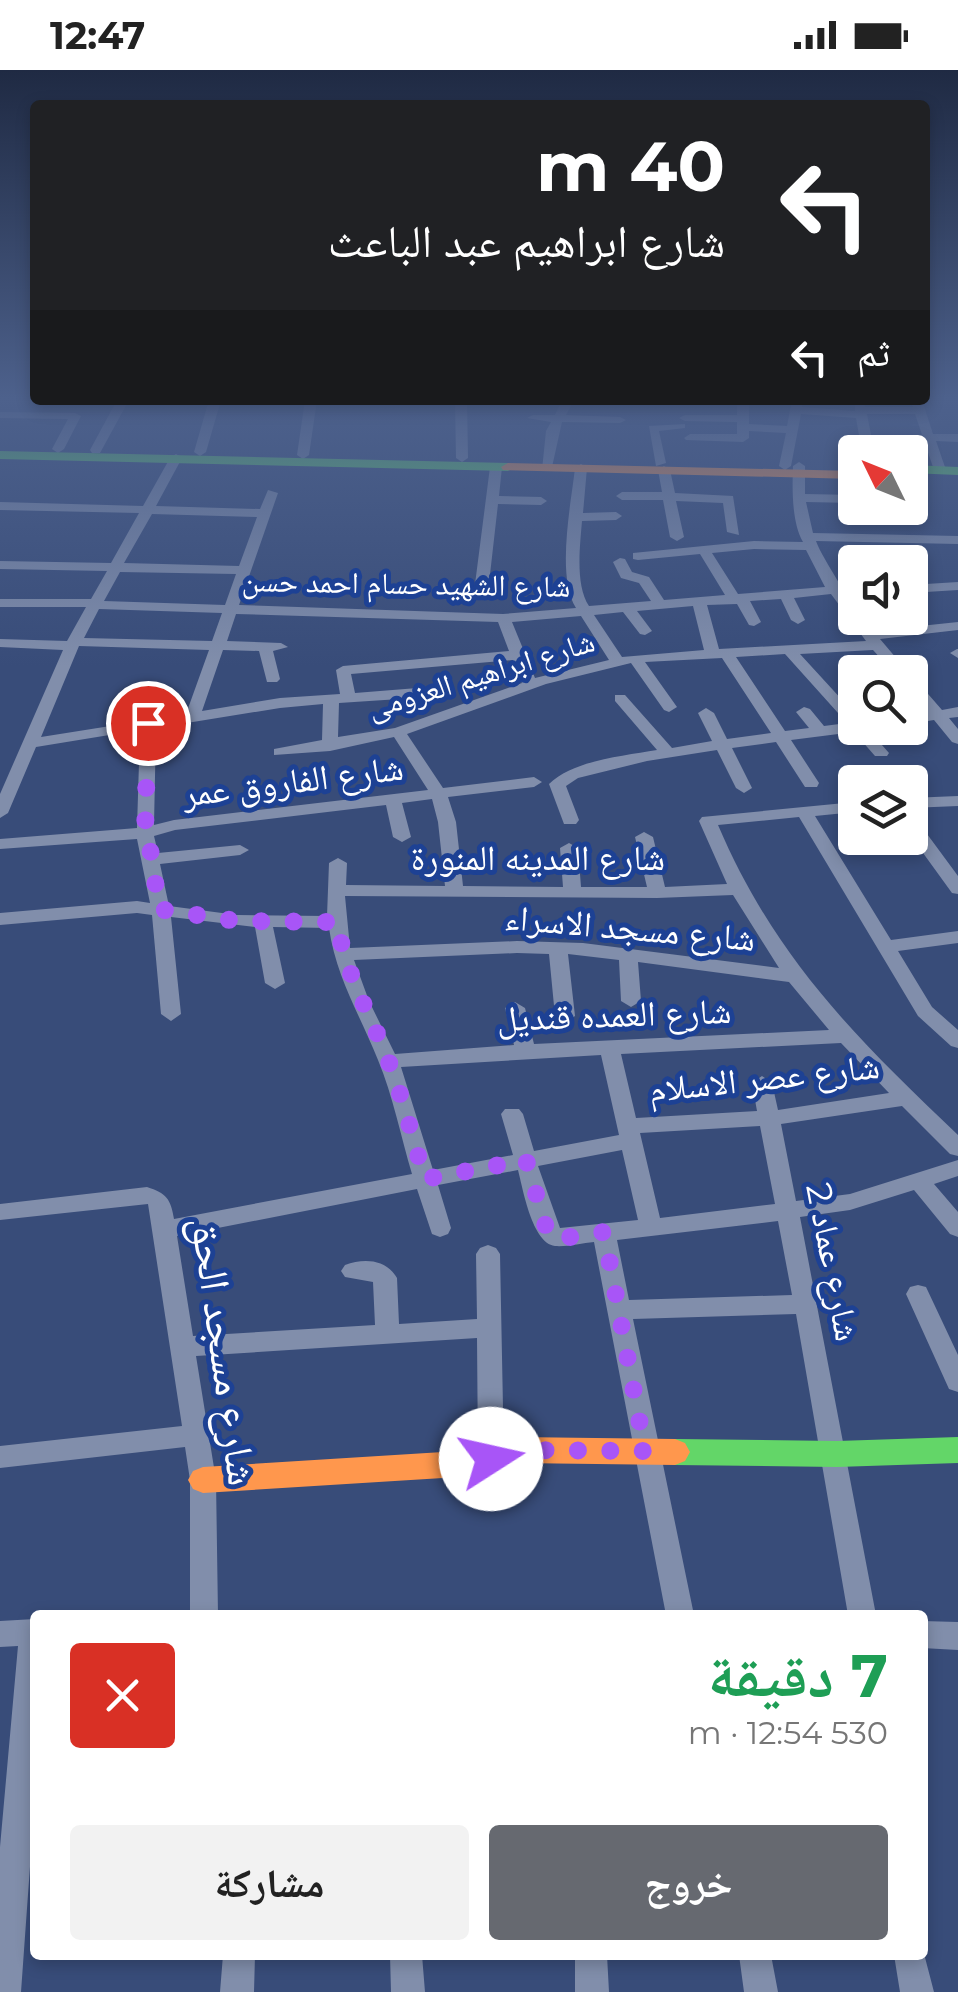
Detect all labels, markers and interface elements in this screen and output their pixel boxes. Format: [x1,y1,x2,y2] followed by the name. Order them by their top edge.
[50,12,145,59] text: 12:47
[536,123,725,209] text: 40 m
[760,140,890,270] icon: left
[328,213,725,268] text: شارع ابراهيم عبد الباعث
[857,329,890,376] text: ثم
[782,330,837,385] icon: left
[838,435,928,525] north arrow
[838,435,928,855] map controls
[838,545,928,635] button: sound
[241,562,571,606] street label: شارع الشهيد حسام احمد حسن
[363,622,600,729] street label: شارع ابراهيم العزومى
[838,655,928,745] button: search
[106,681,191,766] pin
[121,696,176,751] icon: arrive
[179,746,406,816] street label: شارع الفاروق عمر
[838,765,928,855] button: layers
[411,836,665,880] street label: شارع المدينه المنورة
[503,895,757,961] street label: شارع مسجد الاسراء
[496,989,732,1041] street label: شارع العمده قنديل
[646,1044,882,1113] street label: شارع عصر الاسلام
[796,1179,870,1345] street label: شارع عماد 2
[179,1213,270,1489] street label: شارع مسجد الحق
[439,1407,543,1511] position arrow
[708,1639,888,1712] text: 7 دقيقة
[70,1643,175,1748] button: close
[688,1713,888,1752] text: 530 m · 12:54
[70,1825,469,1940] button: مشاركة
[489,1825,888,1940] button: خروج

